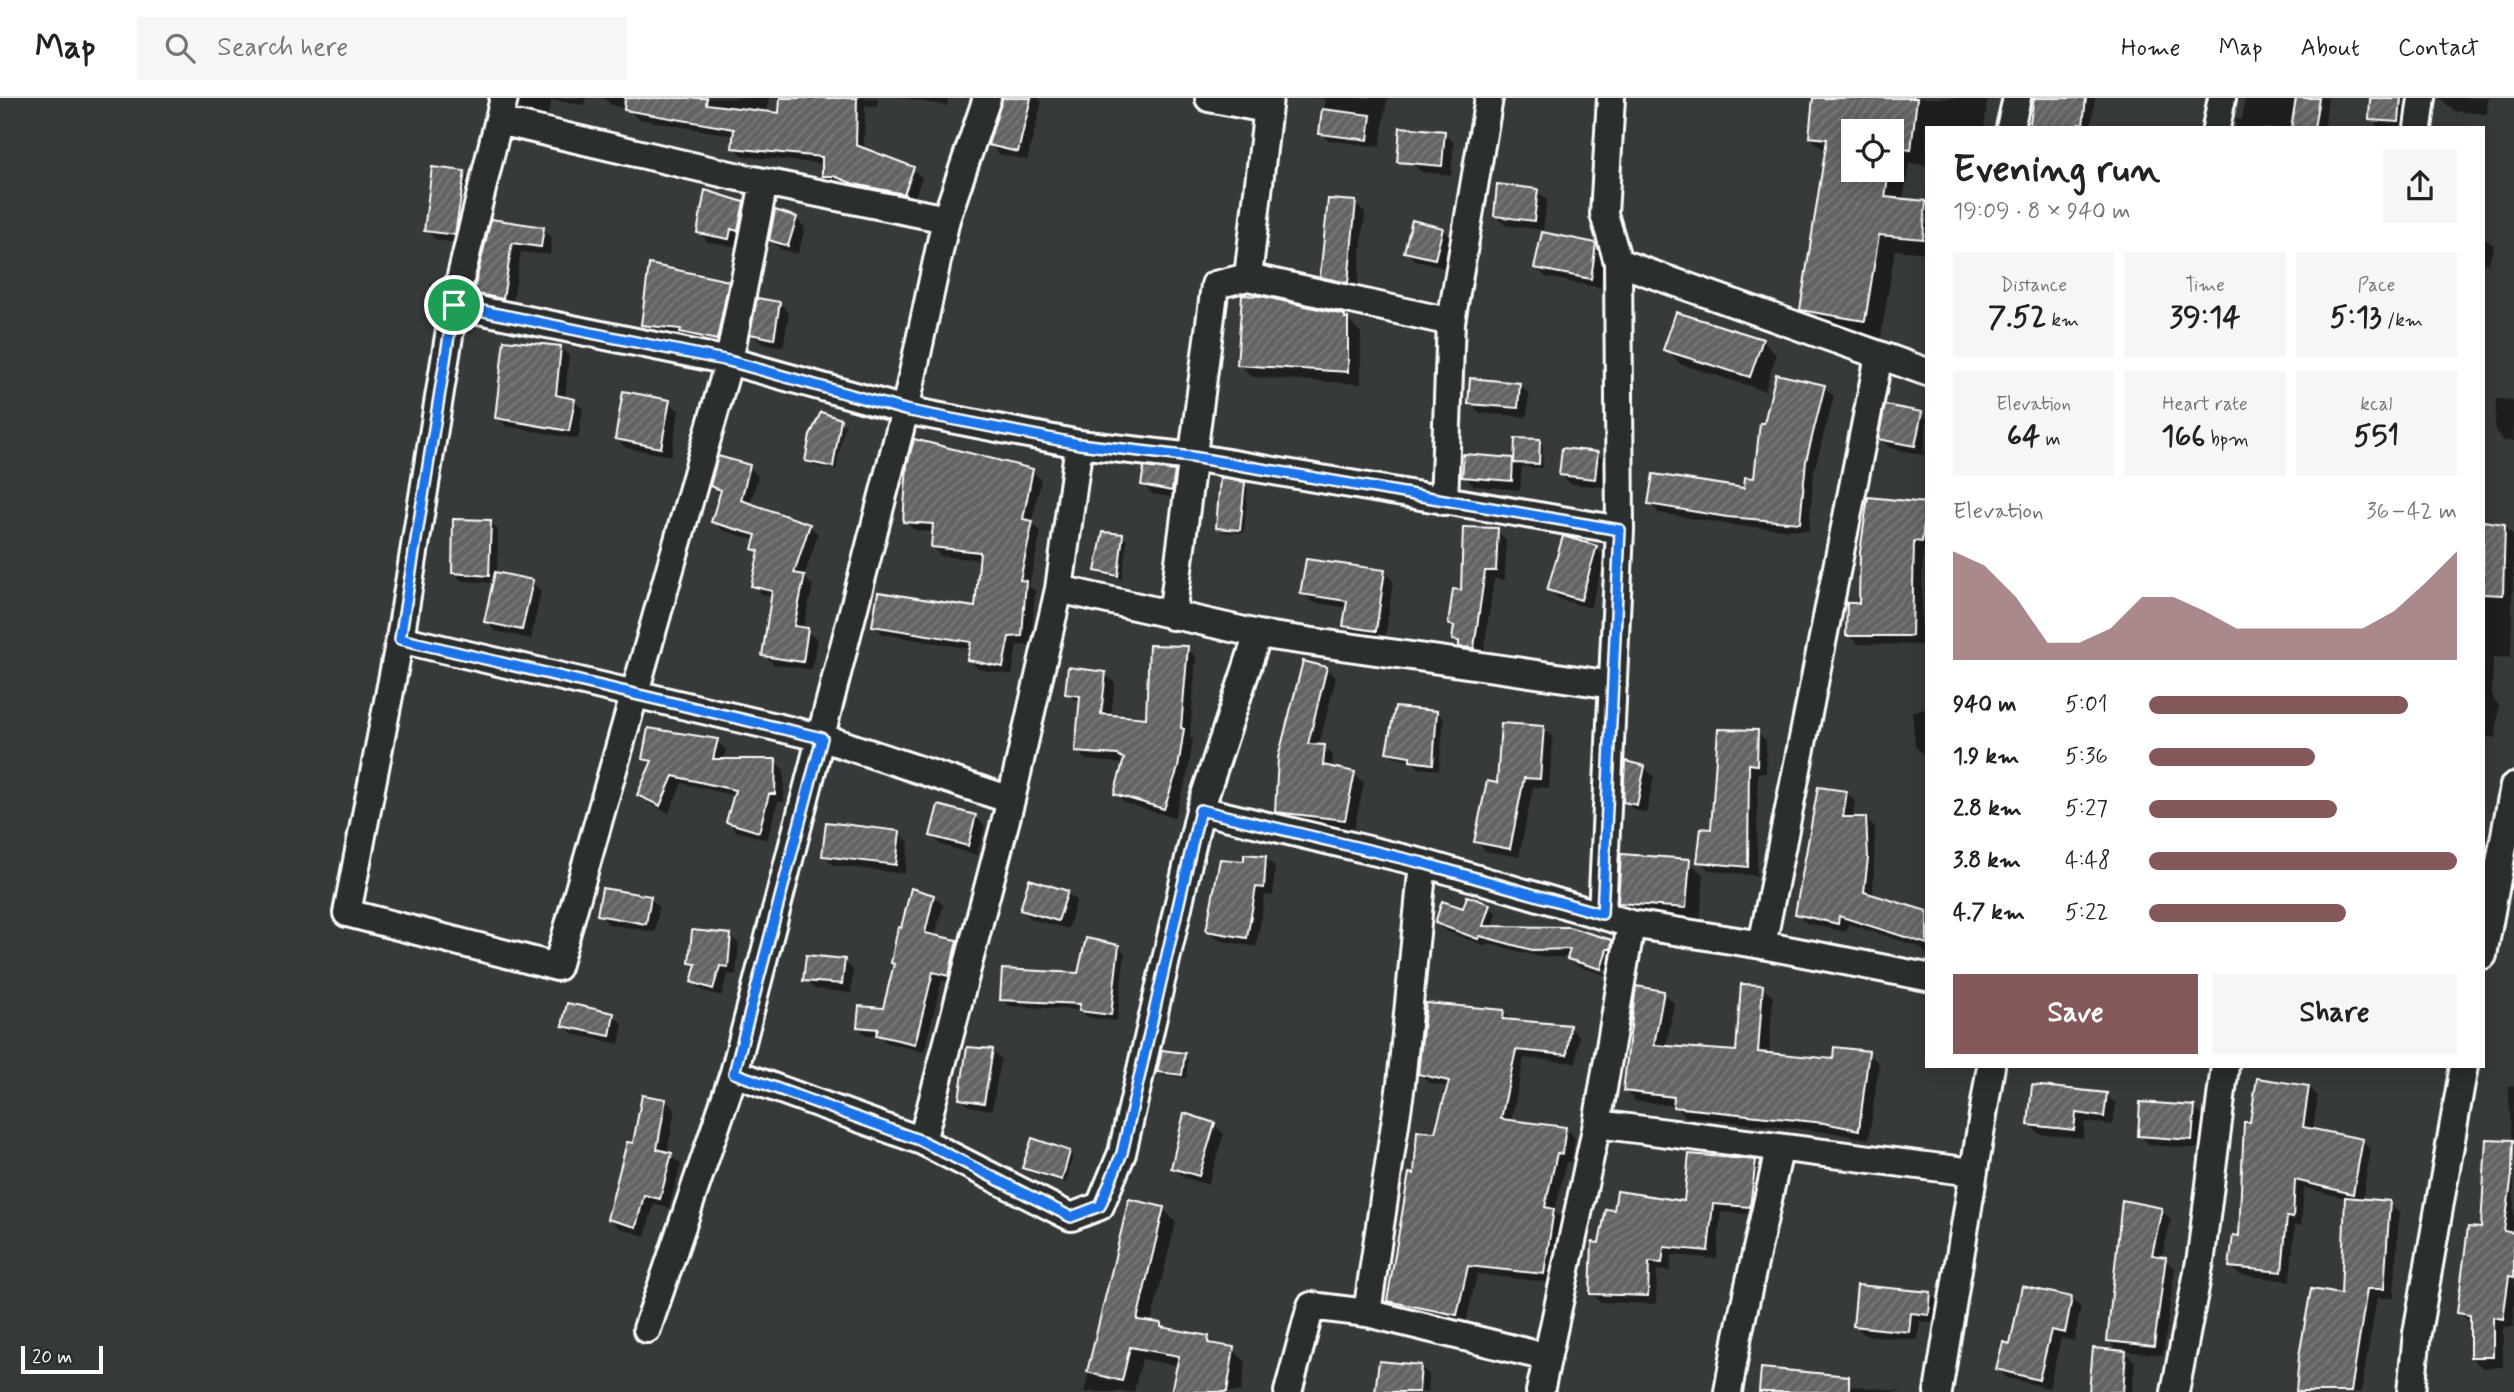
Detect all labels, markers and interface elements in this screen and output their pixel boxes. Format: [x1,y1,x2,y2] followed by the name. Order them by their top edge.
[137,17,627,80] search box
[35,26,95,70] text: Map
[161,29,199,67] icon: search
[217,31,348,65] text: Search here
[2121,33,2181,64] text: Home
[2219,33,2263,64] text: Map
[2301,33,2360,64] text: About
[2398,33,2479,64] text: Contact
[1841,119,1904,182] map controls
[1841,119,1904,182] button: locate
[1953,146,2160,195] text: Evening run
[2383,149,2457,223] button: share
[1953,197,2130,227] text: 19:09 · 8 × 940 m
[2000,273,2067,298] text: Distance
[2185,273,2225,298] text: Time
[2357,273,2395,298] text: Pace
[424,275,484,335] pin
[435,286,473,324] icon: arrive
[1988,298,2046,337] text: 7.52
[2169,298,2241,337] text: 39:14
[2330,298,2382,337] text: 5:13
[2046,308,2079,333] text: km
[2382,308,2423,333] text: /km
[1996,392,2071,417] text: Elevation
[2162,392,2248,417] text: Heart rate
[2360,392,2392,417] text: kcal
[2007,417,2040,456] text: 64
[2161,417,2205,456] text: 166
[2353,417,2399,456] text: 551
[2040,427,2061,452] text: m
[2205,427,2249,452] text: bpm
[1953,497,2044,527] text: Elevation
[2366,497,2457,527] text: 36–42 m
[1953,690,2017,720] text: 940 m
[2065,690,2108,720] text: 5:01
[1953,742,2019,772] text: 1.9 km
[2065,742,2108,772] text: 5:36
[1953,794,2022,824] text: 2.8 km
[2065,794,2108,824] text: 5:27
[1953,846,2021,876] text: 3.8 km
[2065,846,2111,876] text: 4:48
[1953,898,2025,928] text: 4.7 km
[2065,898,2108,928] text: 5:22
[1953,974,2198,1054] button: Save
[2212,974,2457,1054] button: Share
[21,1343,103,1375] scale bar
[32,1345,72,1370] text: 20 m

